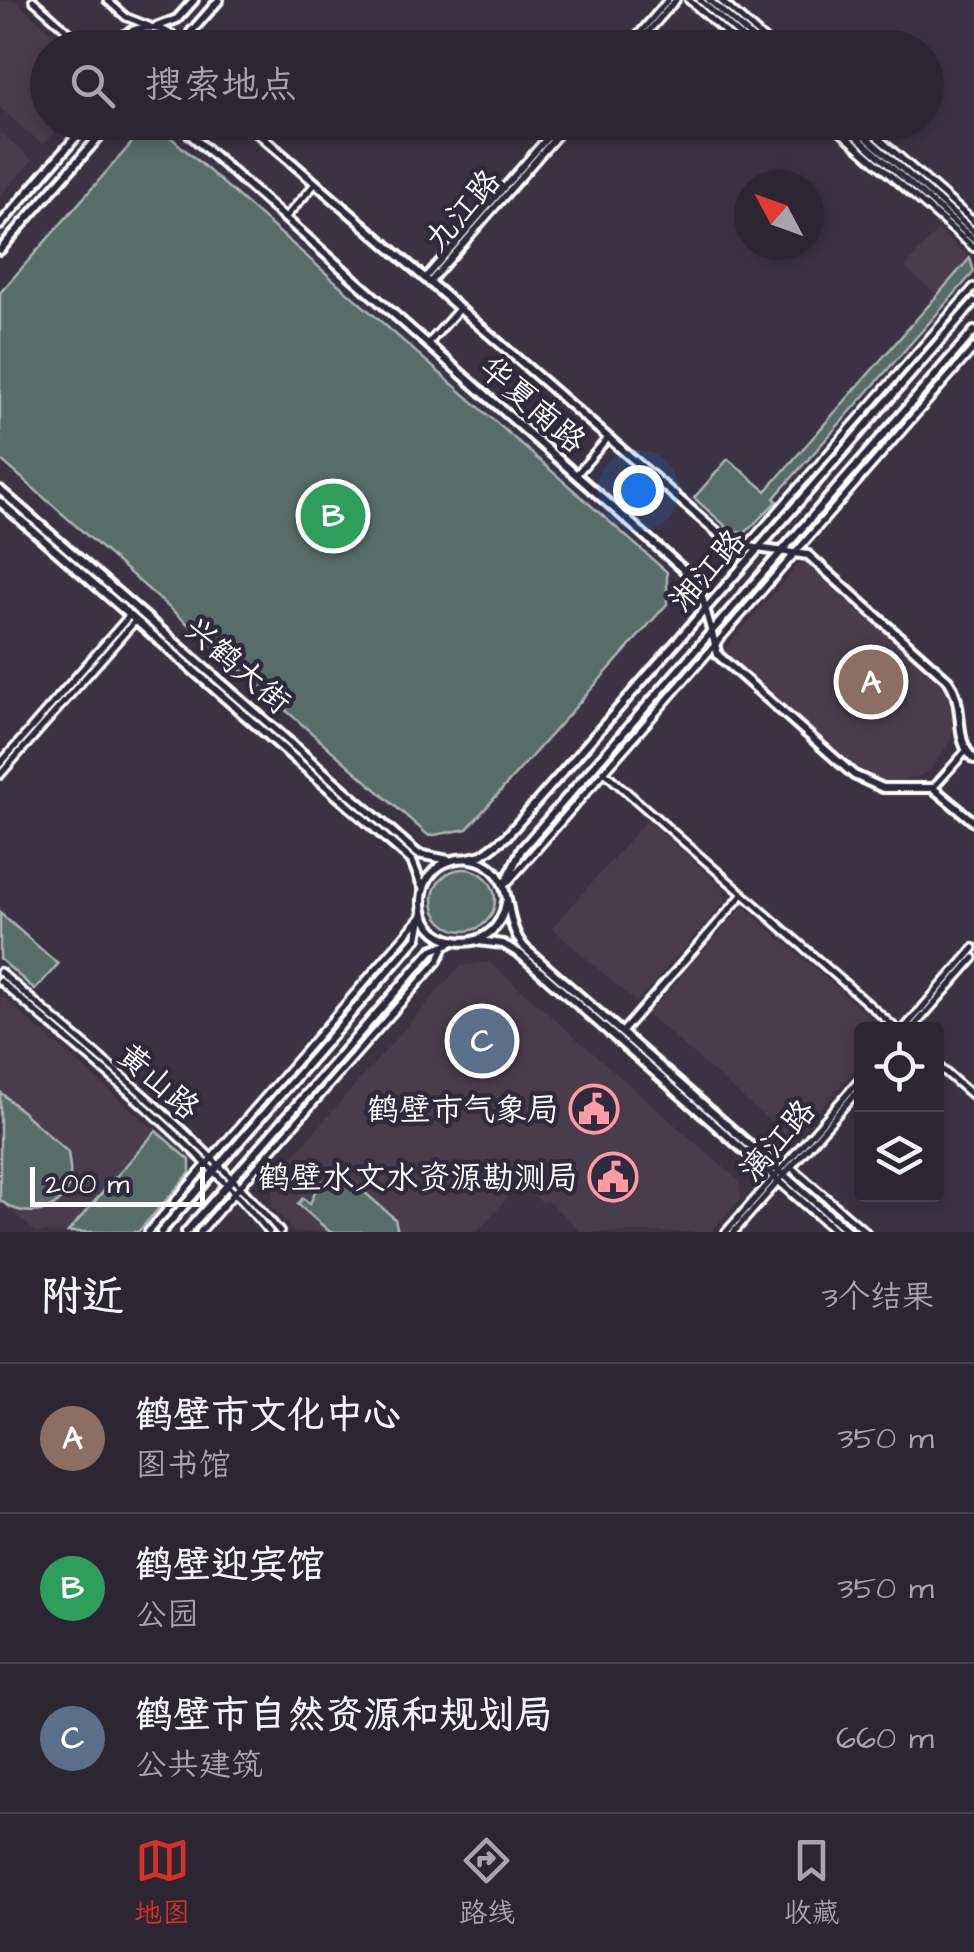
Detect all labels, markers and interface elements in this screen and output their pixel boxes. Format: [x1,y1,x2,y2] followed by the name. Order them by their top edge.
[30,30,944,140] search box
[65,58,120,113] icon: search
[145,60,297,112] text: 搜索地点
[415,160,512,262] street label: 九江路
[734,170,824,260] north arrow
[469,346,595,464] street label: 华夏南路
[613,465,664,516] your location
[300,478,366,554] pin: B
[660,520,757,622] street label: 湘江路
[174,607,300,725] street label: 兴鹤大街
[838,644,904,720] pin: A
[450,1004,514,1078] pin: C
[854,1022,944,1202] map controls
[854,1022,944,1112] button: locate
[107,1034,209,1131] street label: 黄山路
[568,1083,620,1135] public building icon: 鹤壁市气象局
[367,1088,559,1133] place label: 鹤壁市气象局
[730,1090,827,1192] street label: 漓江路
[854,1112,944,1202] button: layers
[587,1151,639,1203] public building icon: 鹤壁水文水资源勘测局
[258,1156,578,1201] place label: 鹤壁水文水资源勘测局
[30,1162,205,1206] scale bar
[45,1165,129,1204] text: 200 m
[40,1269,124,1327] text: 附近
[822,1275,934,1320] text: 3个结果
[135,1390,401,1442] text: 鹤壁市文化中心
[62,1416,83,1461] text: A
[837,1416,934,1461] text: 350 m
[135,1443,231,1488] text: 图书馆
[135,1540,325,1592] text: 鹤壁迎宾馆
[61,1566,84,1611] text: B
[837,1566,934,1611] text: 350 m
[135,1593,199,1638] text: 公园
[135,1690,553,1742] text: 鹤壁市自然资源和规划局
[61,1716,84,1761] text: C
[836,1716,934,1761] text: 660 m
[135,1743,263,1788] text: 公共建筑
[134,1833,190,1933] tab: 地图
[459,1833,515,1933] tab: 路线
[784,1833,840,1933] tab: 收藏

